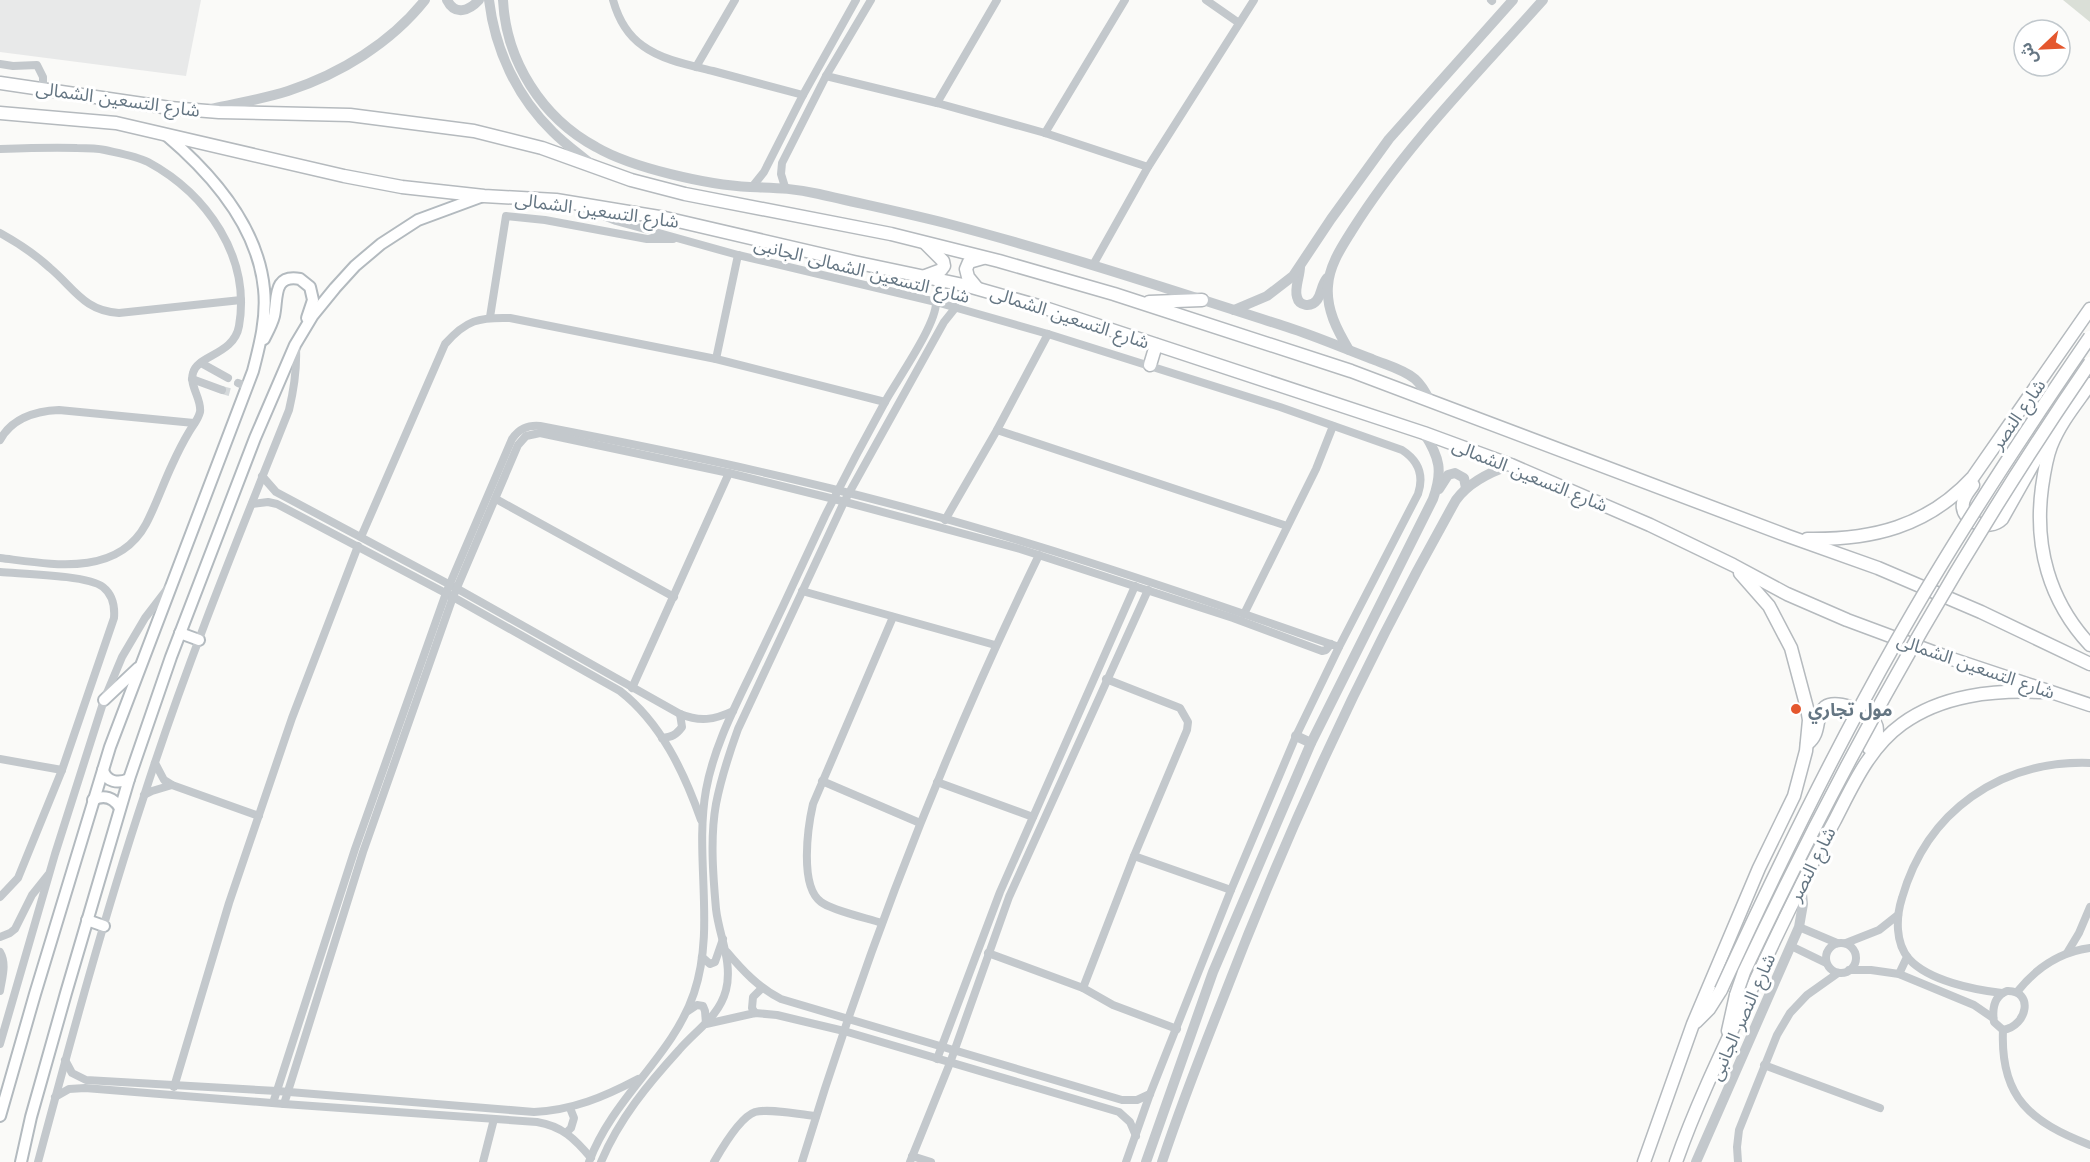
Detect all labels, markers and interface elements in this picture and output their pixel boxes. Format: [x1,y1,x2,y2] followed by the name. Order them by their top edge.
[2012,18,2072,78] north arrow
[2016,40,2042,67] text: ش
[34,77,201,125] street label: شارع التسعين الشمالى
[513,188,680,236] street label: شارع التسعين الشمالى
[751,233,972,311] street label: شارع التسعين الشمالى الجانبى
[987,281,1152,356] street label: شارع التسعين الشمالى
[1986,375,2053,456] street label: شارع النصر
[1448,434,1611,519] street label: شارع التسعين الشمالى
[1893,629,2058,707] street label: شارع التسعين الشمالى
[1808,699,1893,724] place label: مول تجاري
[1789,702,1803,716] marker: مول تجاري
[1784,823,1843,907] street label: شارع النصر
[1705,950,1783,1085] street label: شارع النصر الجانبى

